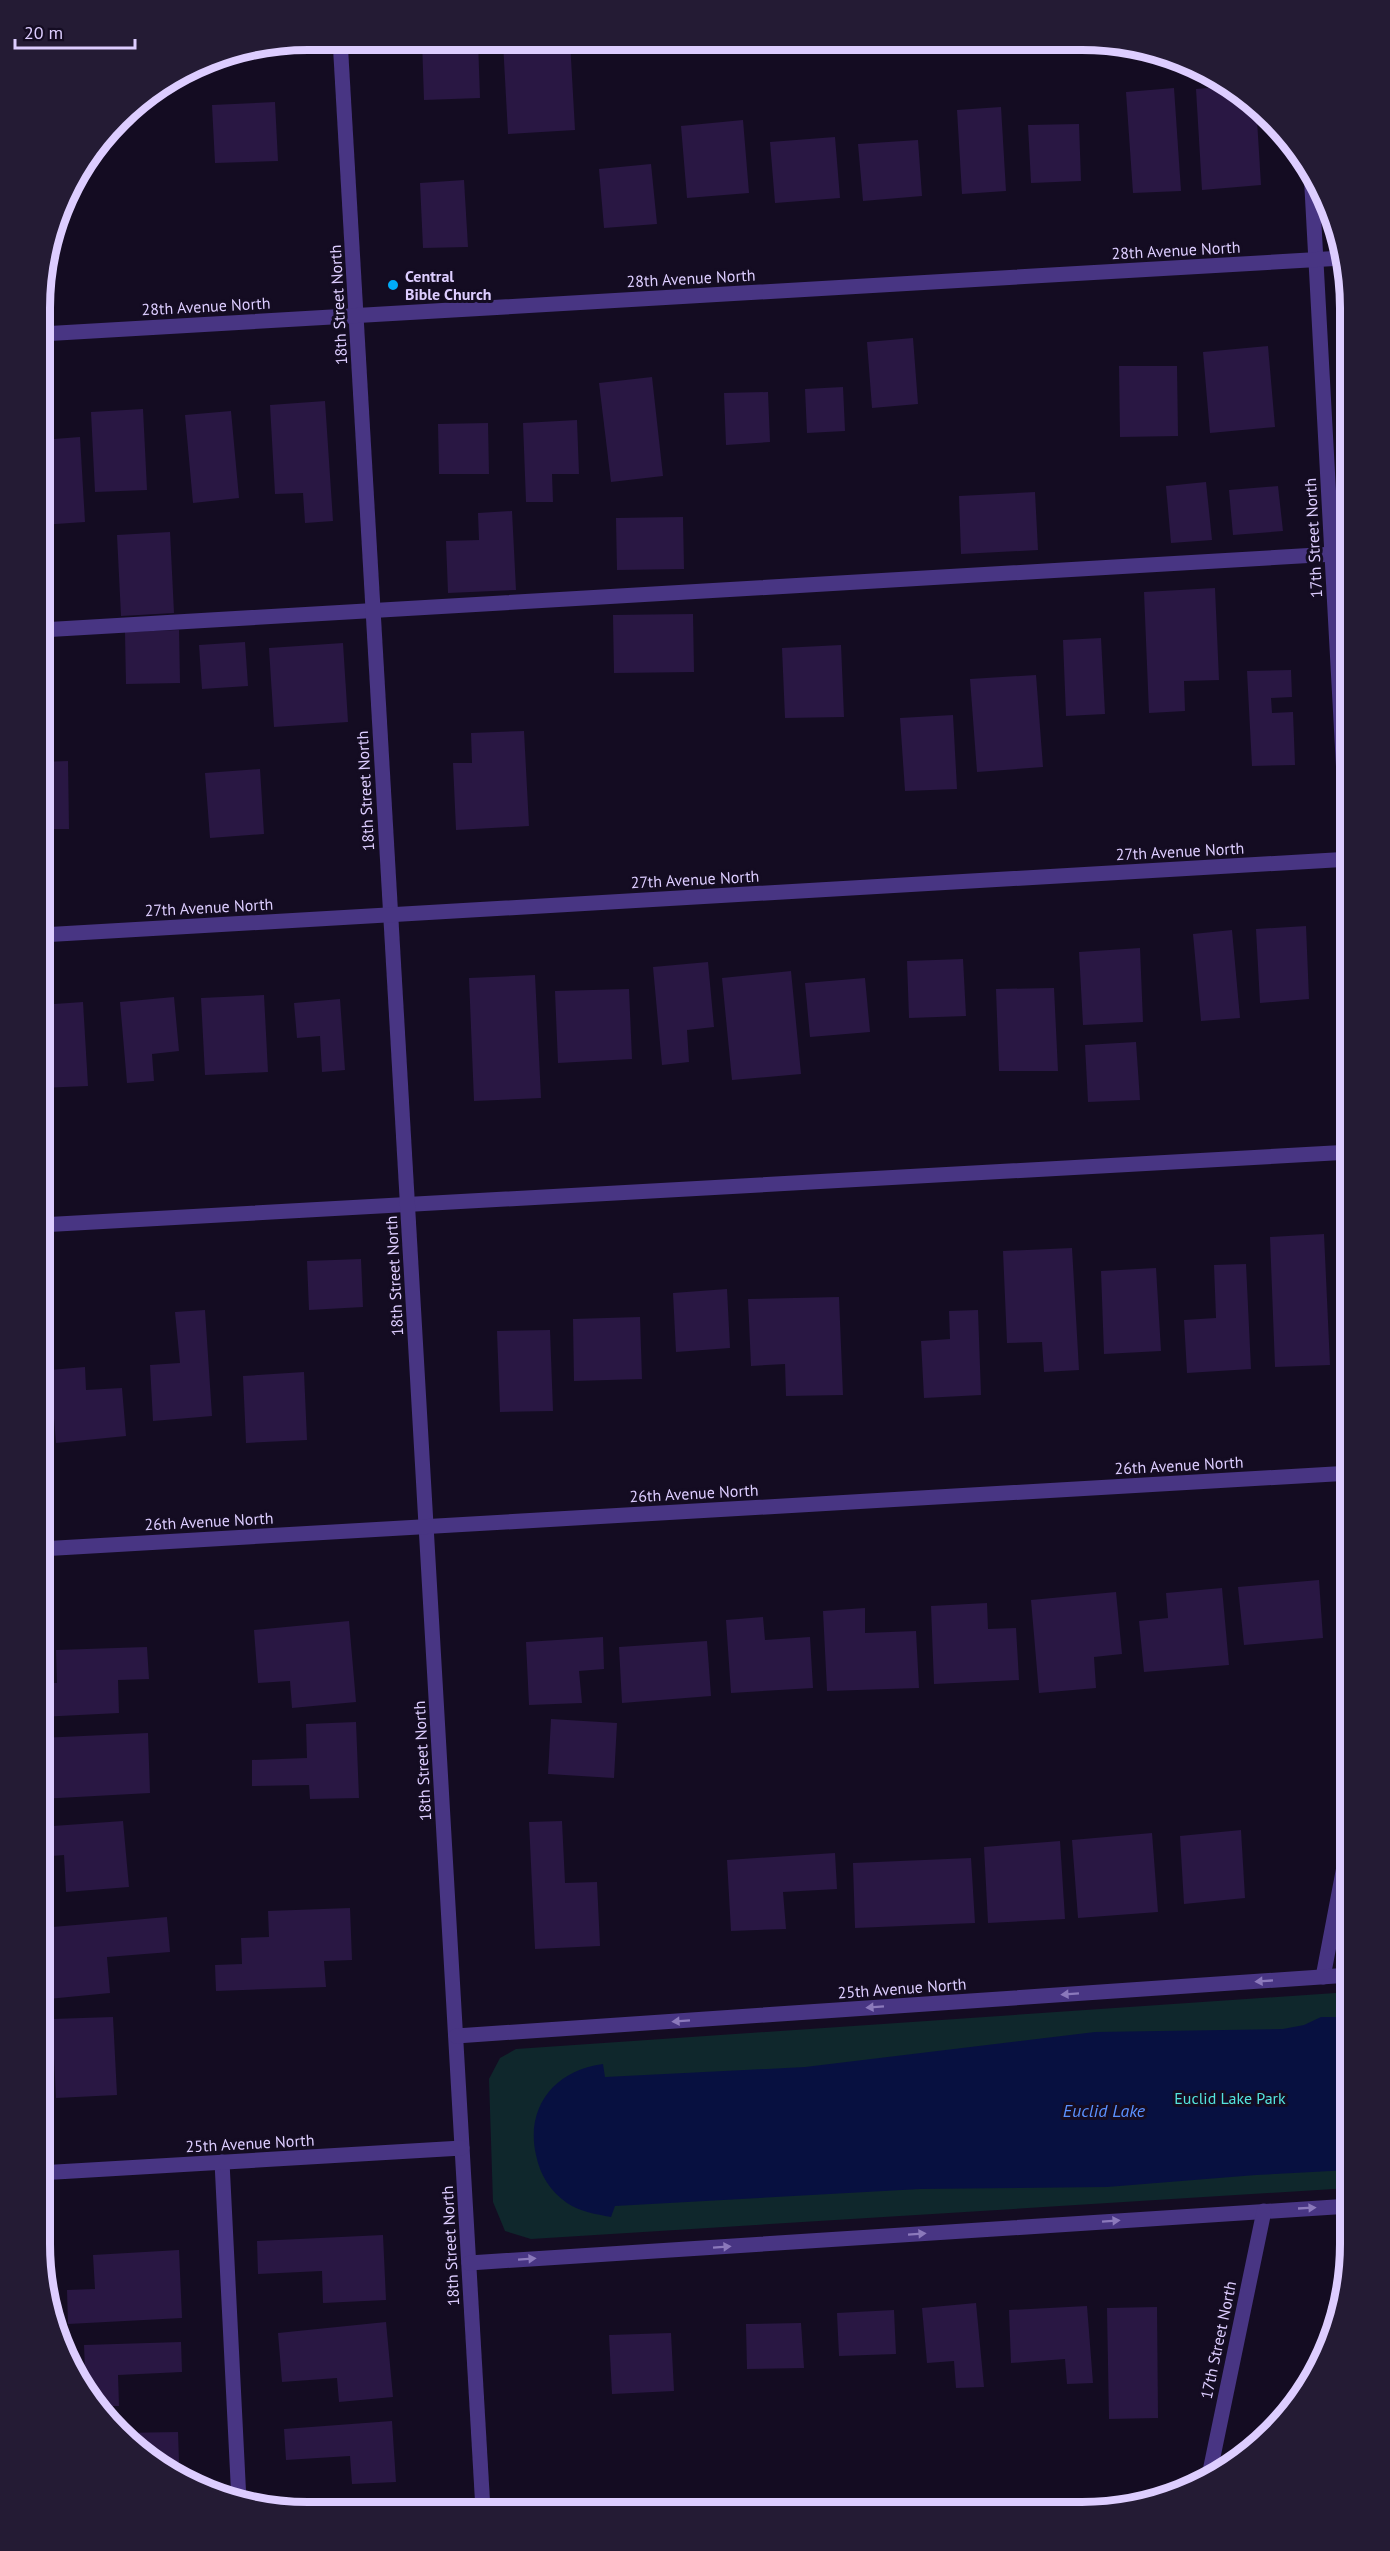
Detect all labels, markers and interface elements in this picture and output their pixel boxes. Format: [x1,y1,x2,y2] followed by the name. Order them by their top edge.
[15,12,135,50] scale bar
[24,21,63,44] text: 20 m
[1111,237,1241,263] street label: 28th Avenue North
[325,244,351,366] street label: 18th Street North
[626,265,756,291] street label: 28th Avenue North
[405,266,492,304] place label: Central Bible Church
[386,278,400,292] marker: Central Bible Church
[141,293,271,319] street label: 28th Avenue North
[1300,478,1326,598] street label: 17th Street North
[352,730,378,852] street label: 18th Street North
[1115,838,1245,864] street label: 27th Avenue North
[630,866,760,892] street label: 27th Avenue North
[144,894,274,920] street label: 27th Avenue North
[381,1215,407,1337] street label: 18th Street North
[1114,1452,1244,1478] street label: 26th Avenue North
[629,1480,759,1506] street label: 26th Avenue North
[144,1508,274,1534] street label: 26th Avenue North
[409,1700,435,1822] street label: 18th Street North
[837,1974,967,2002] street label: 25th Avenue North
[1255,1976,1274,1986] one-way arrow
[1060,1990,1079,1999] one-way arrow
[866,2003,885,2012] one-way arrow
[671,2016,690,2025] one-way arrow
[1174,2088,1286,2108] park label: Euclid Lake Park
[1063,2099,1146,2122] water label: Euclid Lake
[185,2130,315,2156] street label: 25th Avenue North
[437,2185,463,2307] street label: 18th Street North
[1298,2204,1317,2213] one-way arrow
[1102,2216,1121,2226] one-way arrow
[907,2229,926,2238] one-way arrow
[712,2242,731,2251] one-way arrow
[518,2255,537,2264] one-way arrow
[1196,2279,1240,2401] street label: 17th Street North

